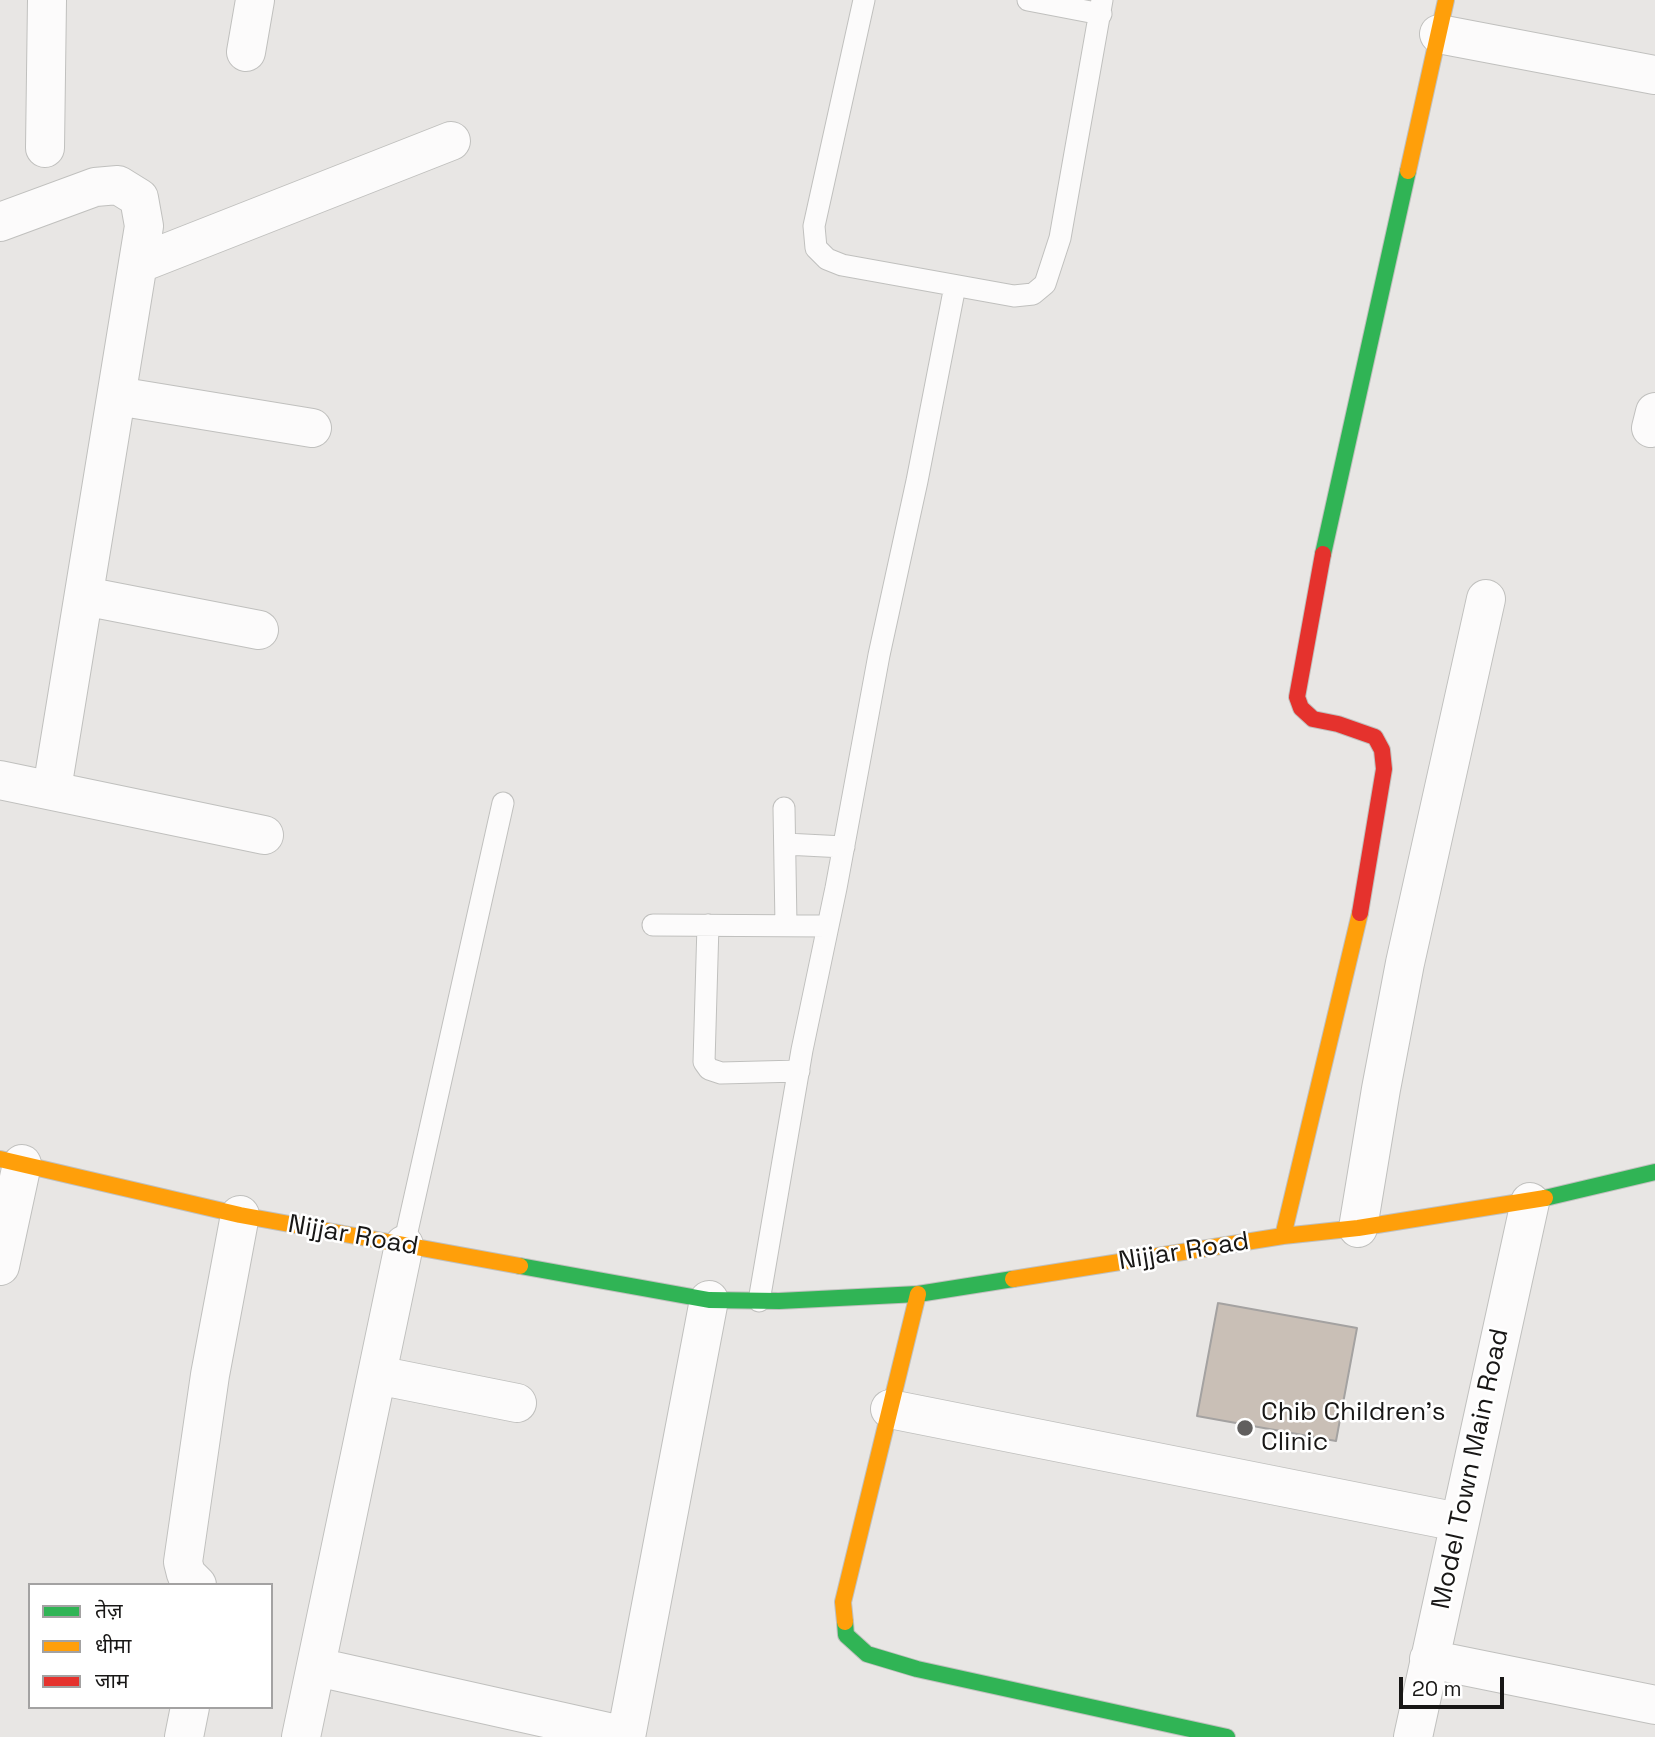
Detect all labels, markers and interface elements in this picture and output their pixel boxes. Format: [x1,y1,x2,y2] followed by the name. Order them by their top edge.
[285,1209,421,1263] street label: Nijjar Road
[1117,1226,1251,1278] street label: Nijjar Road
[1426,1326,1516,1612] street label: Model Town Main Road
[1261,1397,1446,1458] place label: Chib Children's Clinic
[1235,1418,1255,1438] marker: Chib Children's Clinic
[28,1583,273,1709] legend
[95,1597,123,1624] text: तेज़
[95,1632,131,1659] text: धीमा
[1403,1664,1508,1708] scale bar
[95,1667,129,1694] text: जाम
[1412,1675,1462,1702] text: 20 m

